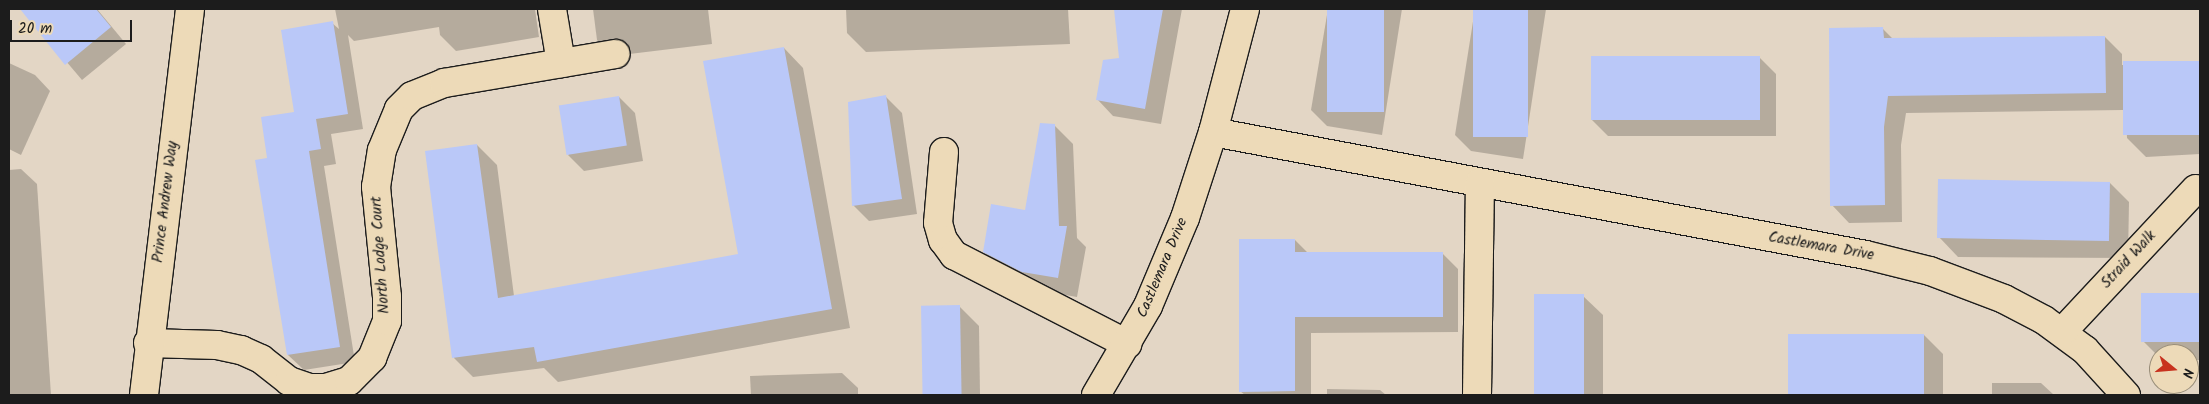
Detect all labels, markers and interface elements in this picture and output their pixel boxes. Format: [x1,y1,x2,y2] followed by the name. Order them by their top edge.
[12,10,135,42] scale bar
[18,17,52,41] text: 20 m
[150,140,182,264] street label: Prince Andrew Way
[368,196,394,314] street label: North Lodge Court
[1134,215,1192,321] street label: Castlemara Drive
[2098,227,2160,293] street label: Straid Walk
[1767,229,1875,265] street label: Castlemara Drive
[2149,344,2199,394] north arrow
[2176,366,2199,381] text: N

